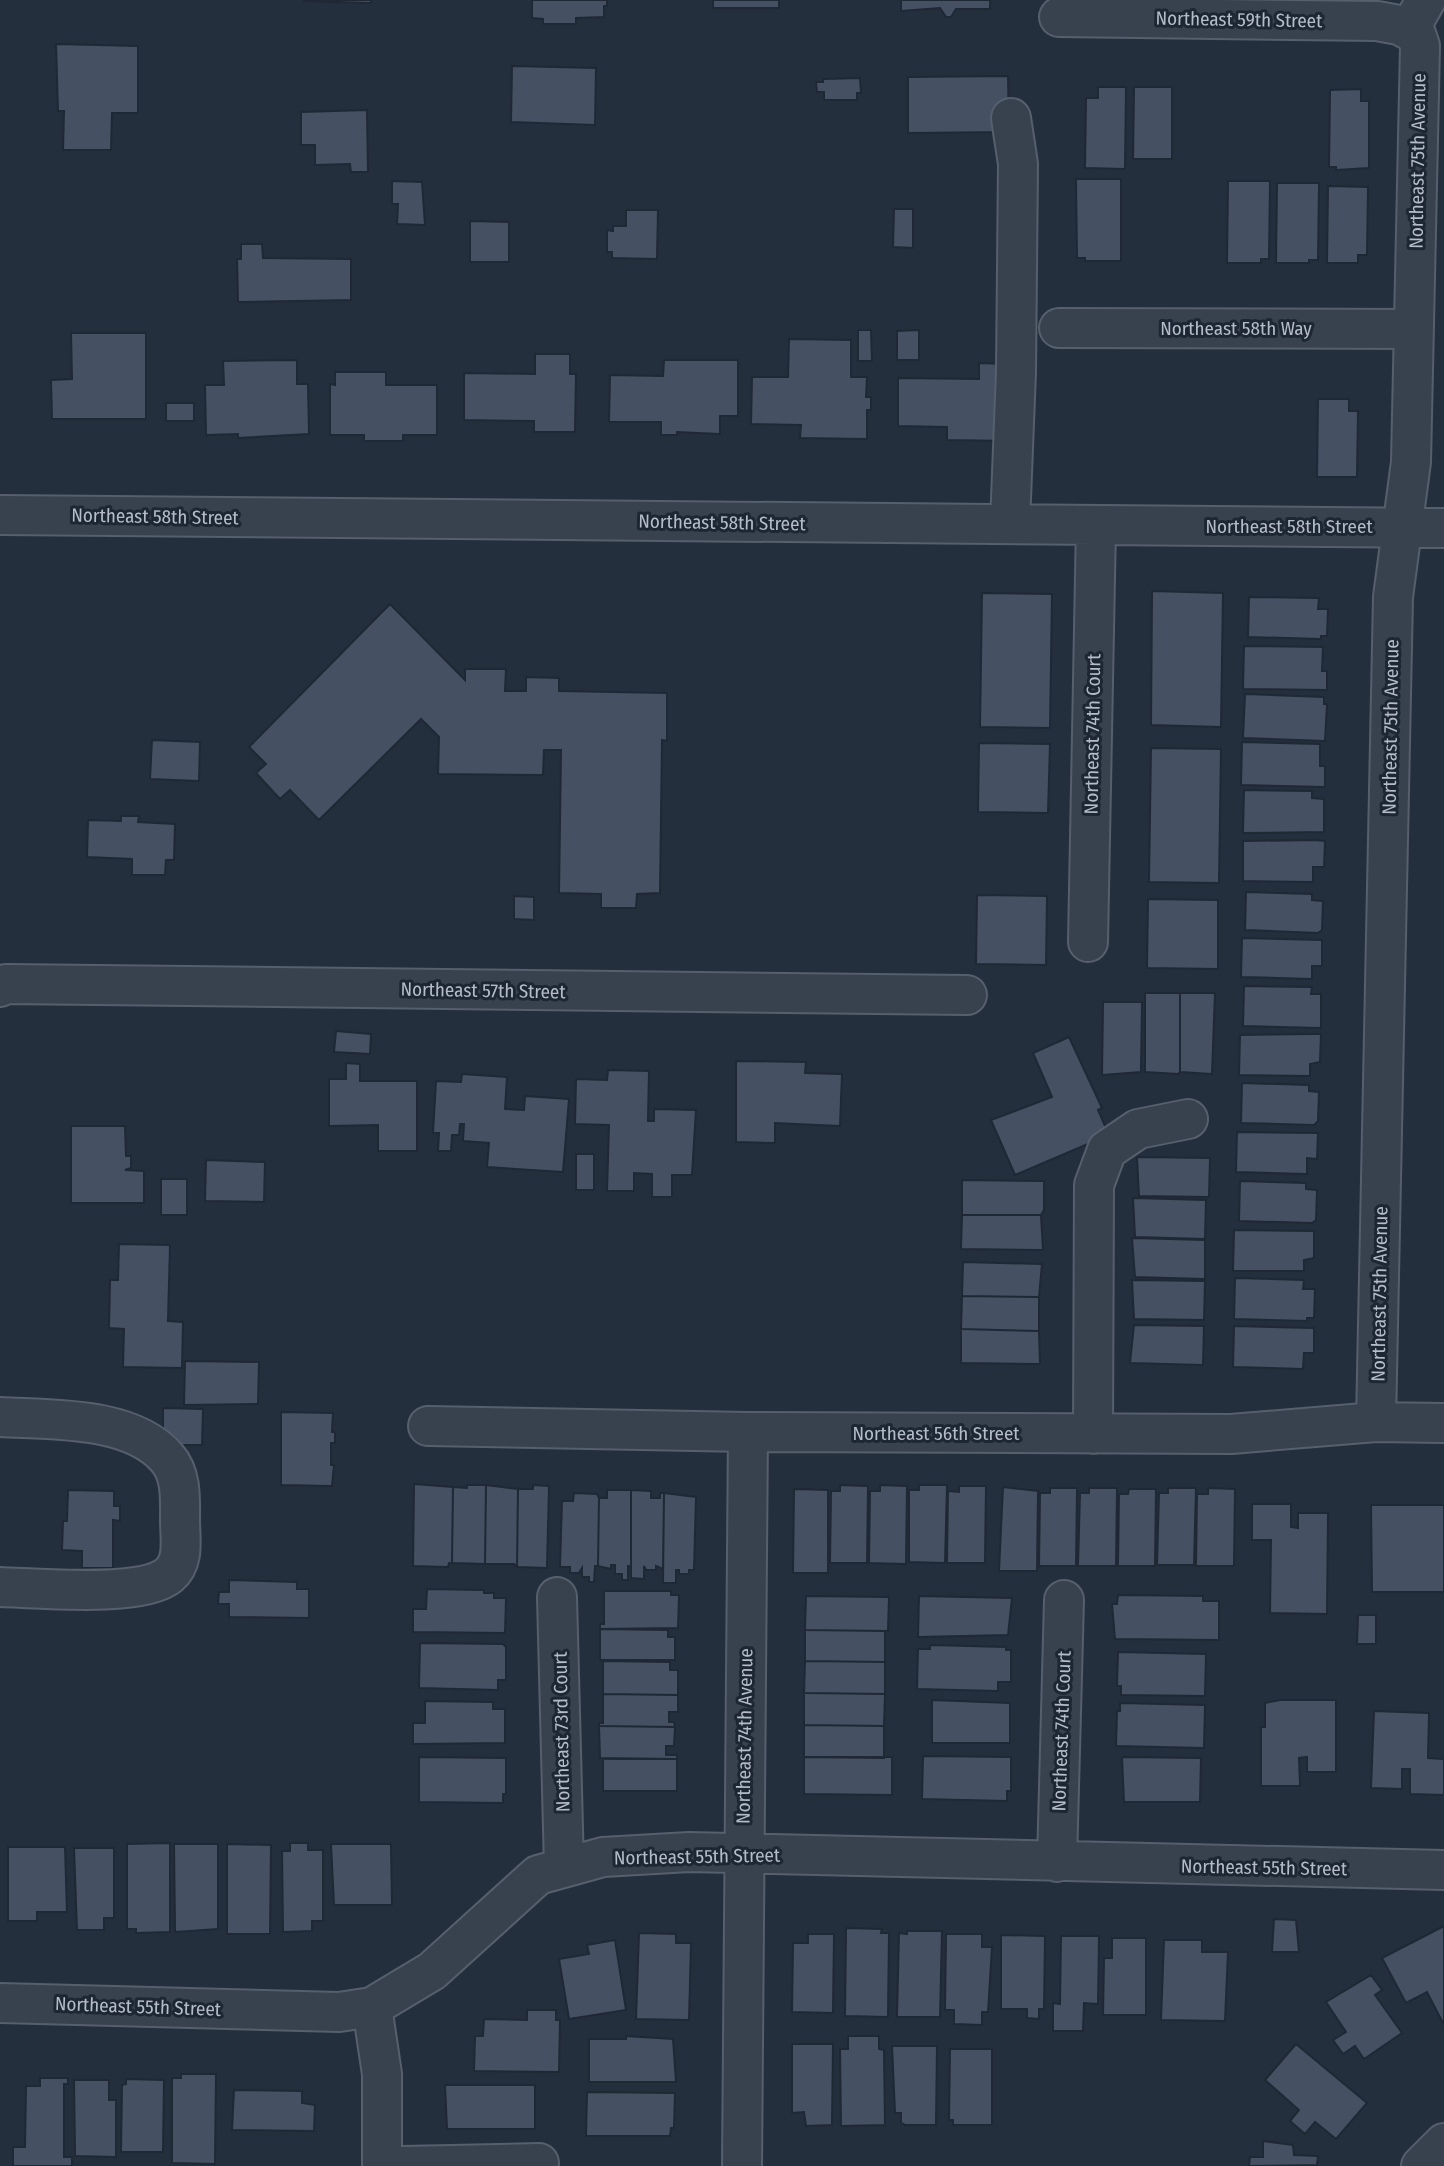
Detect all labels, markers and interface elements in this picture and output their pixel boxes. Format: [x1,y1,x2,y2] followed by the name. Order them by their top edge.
[1155,7,1323,32] street label: Northeast 59th Street
[1404,73,1431,249] street label: Northeast 75th Avenue
[1160,317,1312,340] street label: Northeast 58th Way
[71,504,240,529] street label: Northeast 58th Street
[638,510,807,535] street label: Northeast 58th Street
[1205,515,1373,538] street label: Northeast 58th Street
[1377,639,1404,815] street label: Northeast 75th Avenue
[1080,653,1105,814] street label: Northeast 74th Court
[400,978,566,1003] street label: Northeast 57th Street
[1366,1206,1393,1382] street label: Northeast 75th Avenue
[852,1422,1020,1445] street label: Northeast 56th Street
[731,1648,758,1824] street label: Northeast 74th Avenue
[1047,1650,1076,1812] street label: Northeast 74th Court
[549,1651,574,1812] street label: Northeast 73rd Court
[614,1844,781,1869] street label: Northeast 55th Street
[1181,1855,1348,1880] street label: Northeast 55th Street
[55,1992,222,2021] street label: Northeast 55th Street

